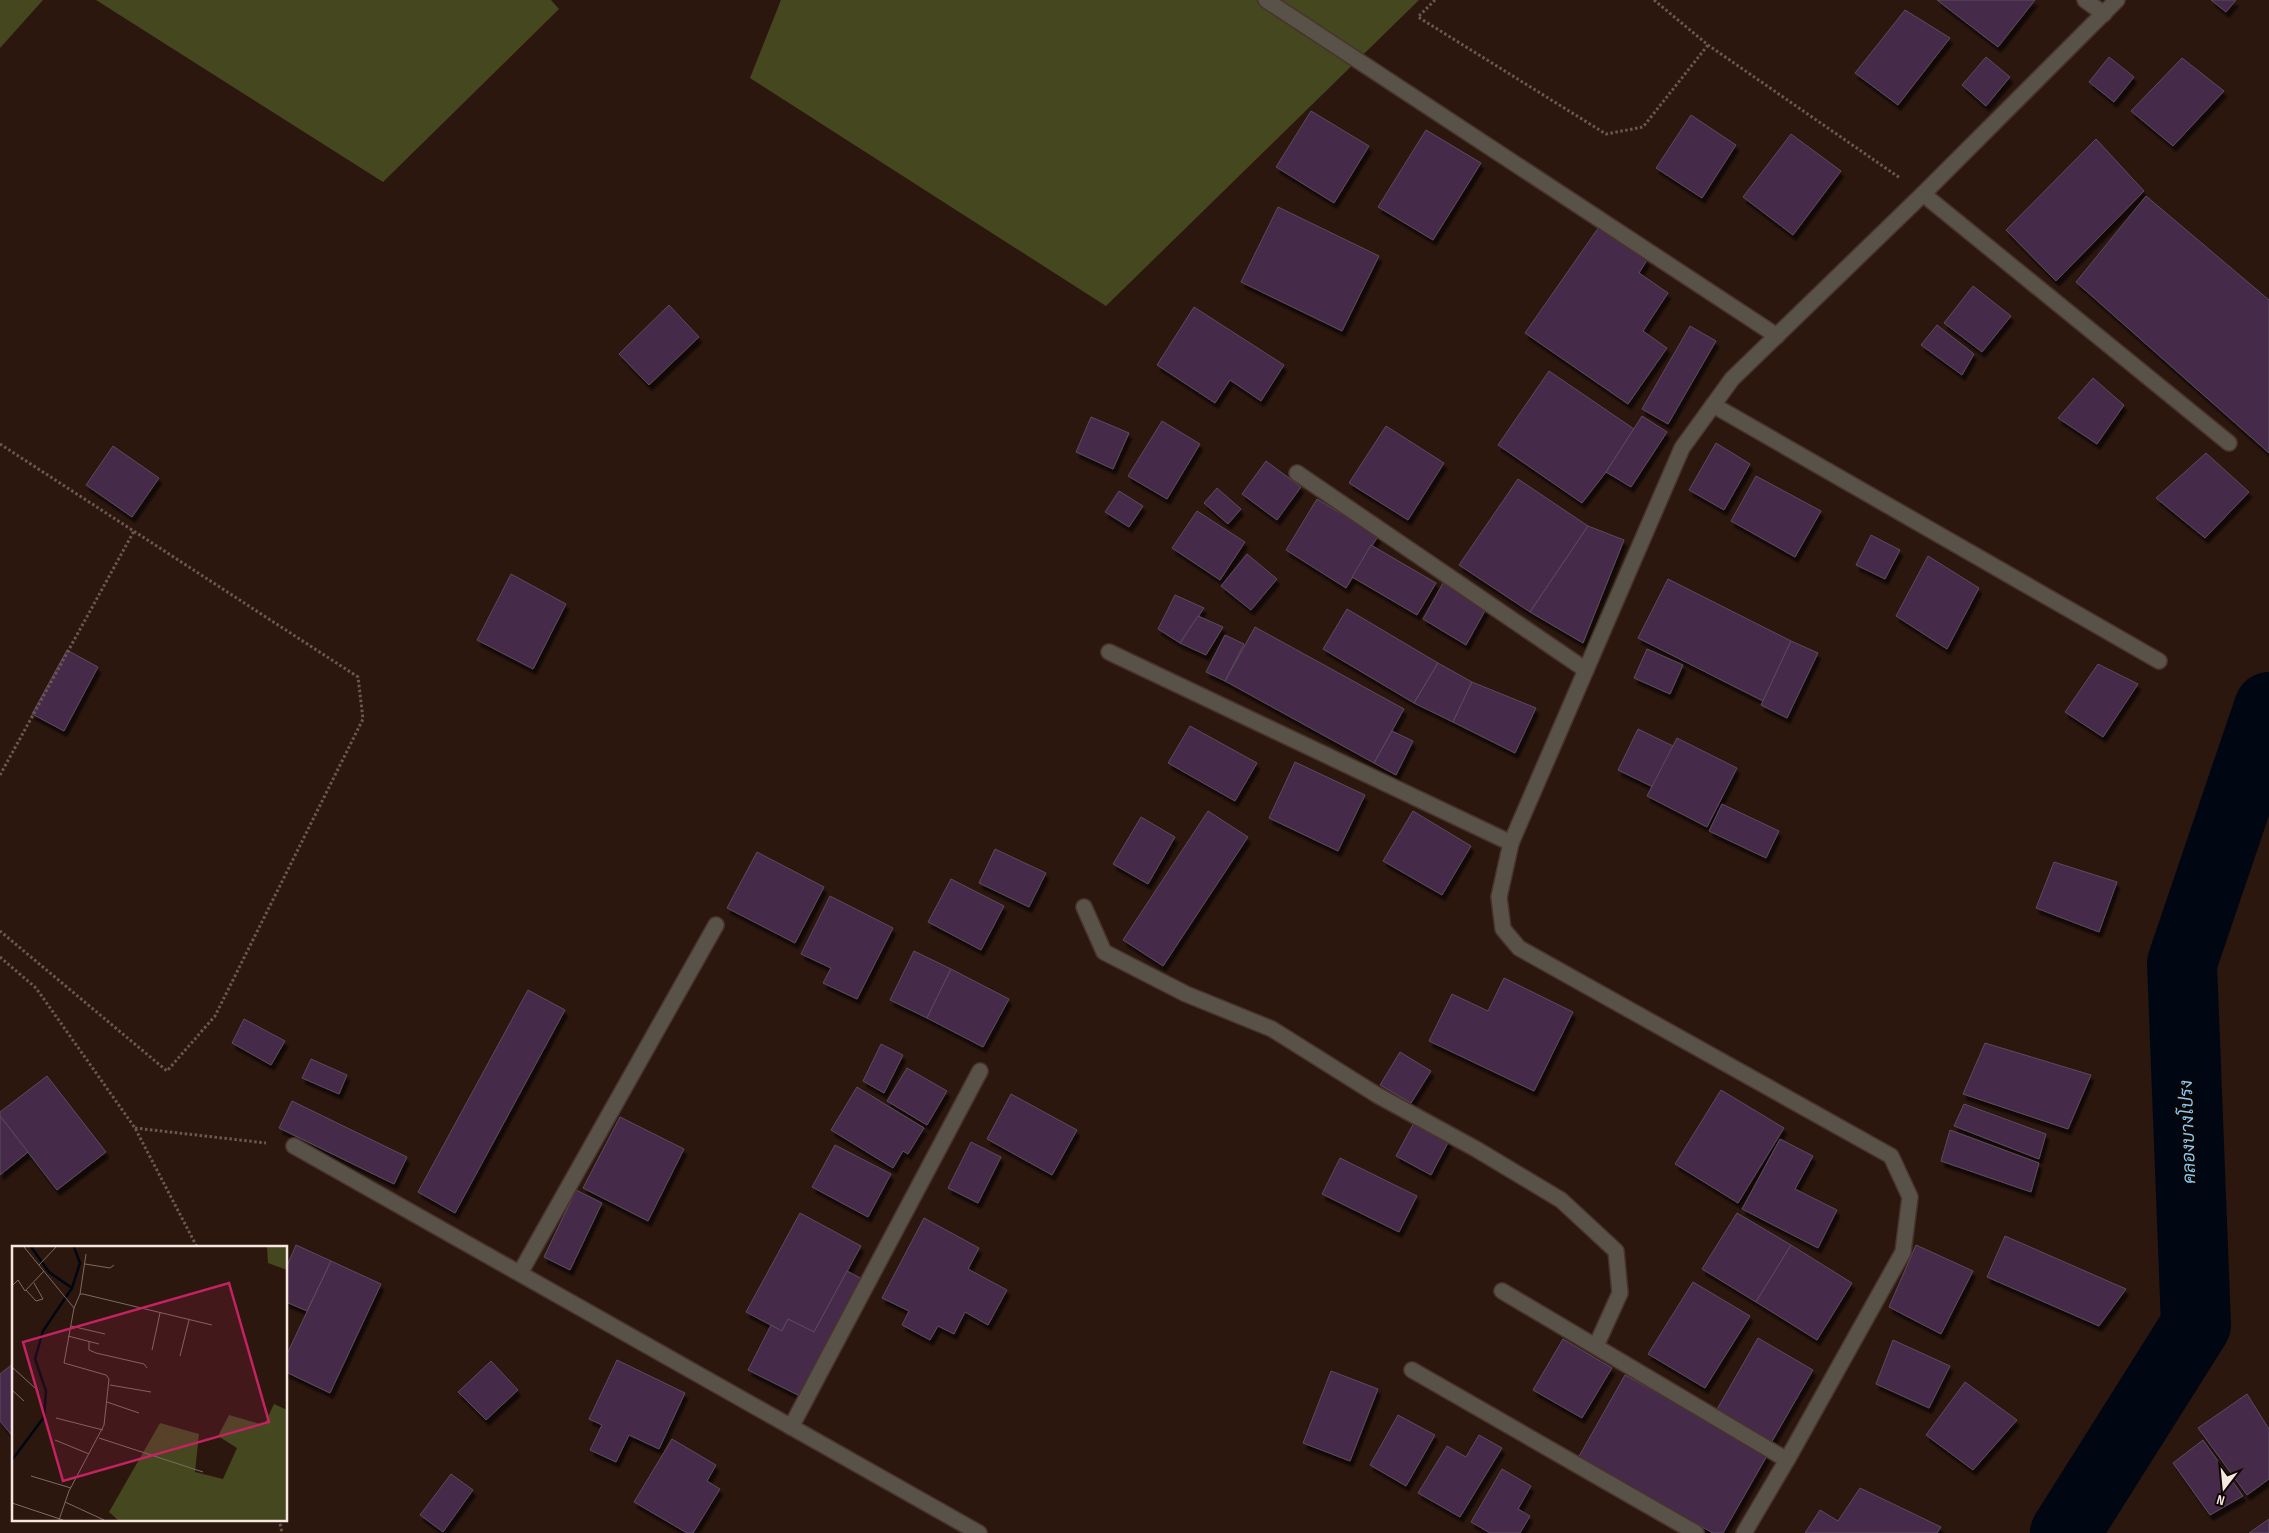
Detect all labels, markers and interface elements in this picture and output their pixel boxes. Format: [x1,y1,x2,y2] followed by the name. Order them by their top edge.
[2173,1080,2200,1184] water label: คลองบางโปรง
[12,1246,288,1520] inset map
[2199,1463,2249,1513] north arrow
[2215,1491,2226,1509] text: N

